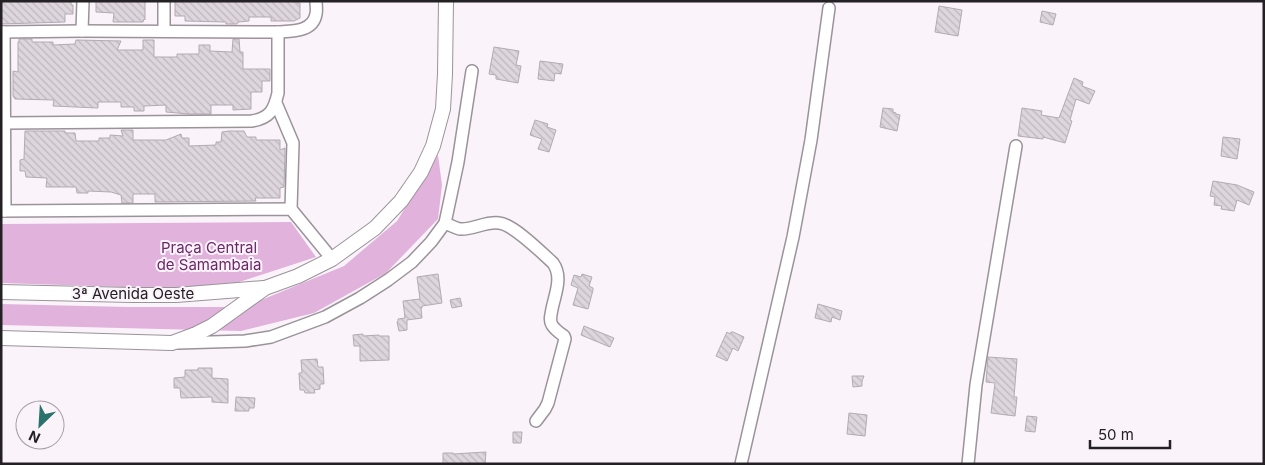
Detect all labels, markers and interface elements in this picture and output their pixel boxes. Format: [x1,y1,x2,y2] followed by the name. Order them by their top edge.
[157,238,261,274] park label: Praça Central de Samambaia
[72,284,194,303] street label: 3ª Avenida Oeste
[15,400,65,450] north arrow
[1090,418,1170,450] scale bar
[1098,425,1134,444] text: 50 m
[26,427,43,447] text: N

